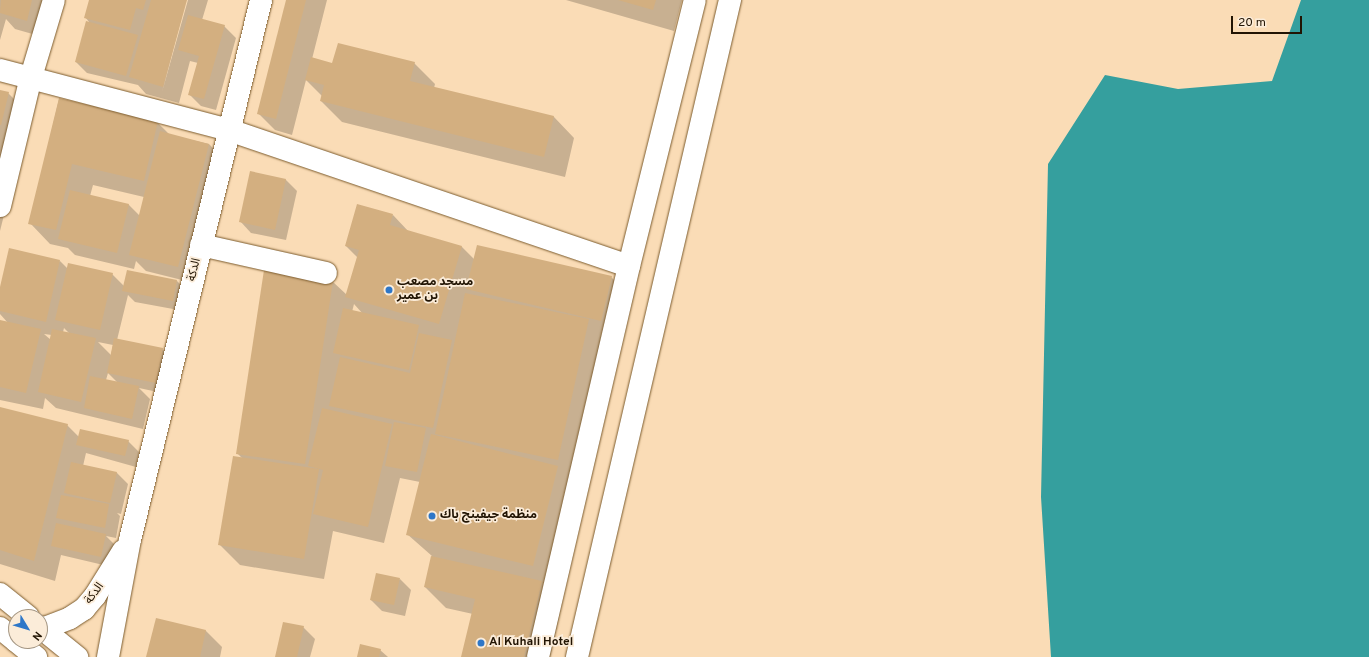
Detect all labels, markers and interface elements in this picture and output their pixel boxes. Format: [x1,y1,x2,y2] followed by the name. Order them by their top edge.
[1233,8,1304,34] scale bar
[1238,15,1266,31] text: 20 m
[185,257,205,283] street label: الدكة
[397,276,473,304] place label: مسجد مصعب بن عمير
[384,285,394,295] marker: مسجد مصعب بن عمير
[440,509,537,523] place label: منظمة جيفينج باك
[427,511,437,521] marker: منظمة جيفينج باك
[82,580,108,608] street label: الدكة
[8,609,48,649] north arrow
[29,628,45,643] text: N
[489,636,573,650] place label: Al Kuhali Hotel
[476,638,486,648] marker: Al Kuhali Hotel

